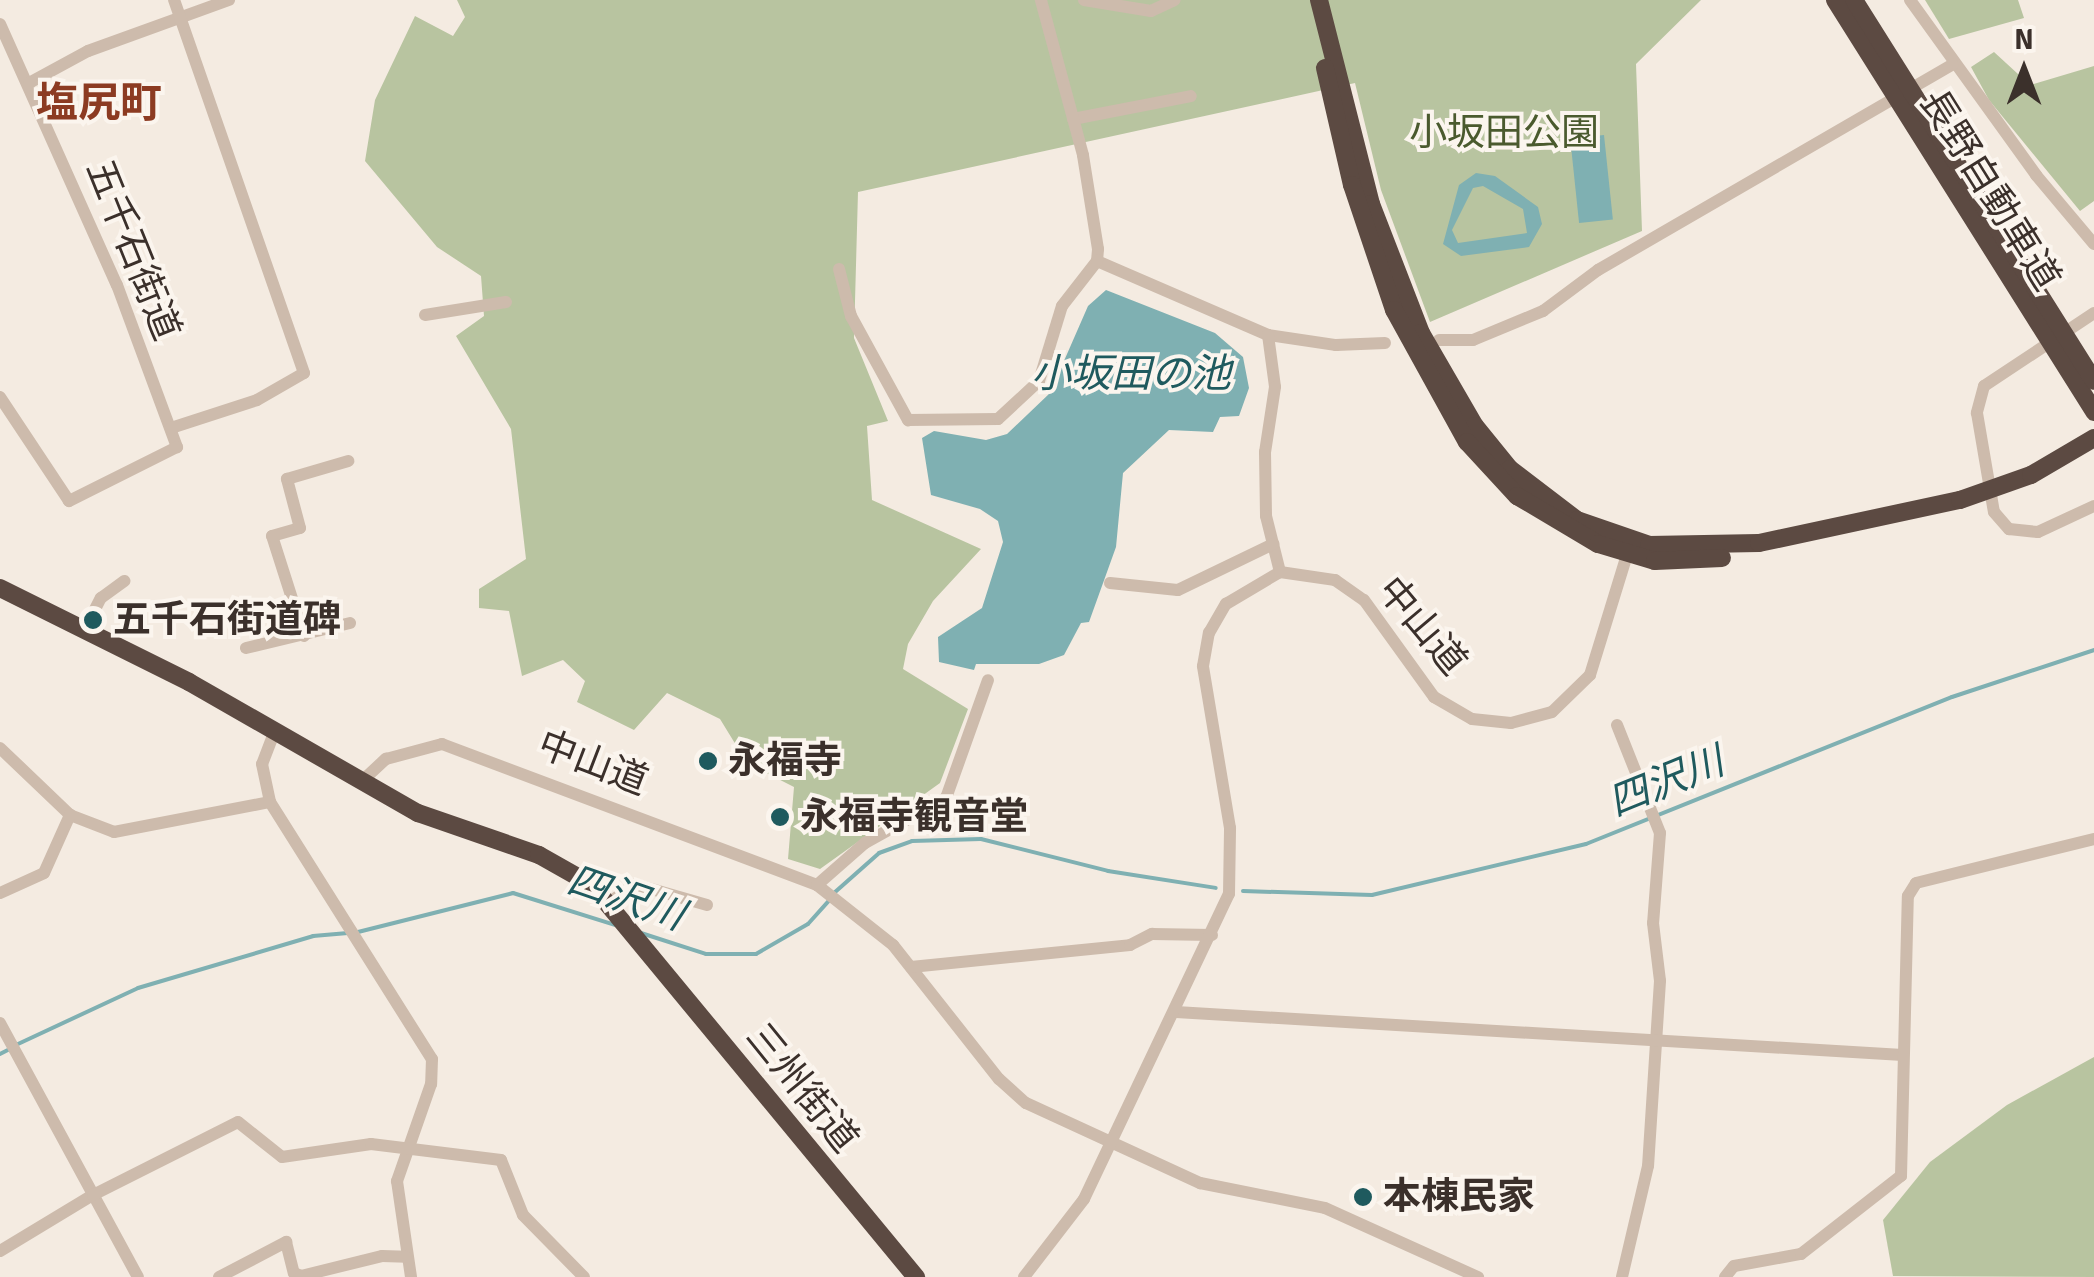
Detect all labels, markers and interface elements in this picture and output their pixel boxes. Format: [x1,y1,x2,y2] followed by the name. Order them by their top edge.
[1974,20,2074,120] north arrow
[2014,23,2034,57] text: N
[36,79,162,129] district label: 塩尻町
[1910,81,2070,299] street label: 長野自動車道
[1409,110,1599,156] park label: 小坂田公園
[76,153,190,347] street label: 五千石街道
[1031,350,1231,398] water label: 小坂田の池
[1368,568,1476,684] street label: 中山道
[113,597,341,643] place label: 五千石街道碑
[82,609,104,631] marker: 五千石街道碑
[532,721,654,805] street label: 中山道
[1601,737,1731,827] water label: 四沢川
[728,738,842,784] place label: 永福寺
[697,750,719,772] marker: 永福寺
[800,794,1028,840] place label: 永福寺観音堂
[769,806,791,828] marker: 永福寺観音堂
[561,856,691,940] water label: 四沢川
[736,1015,868,1161] street label: 三州街道
[1383,1174,1535,1220] place label: 本棟民家
[1352,1186,1374,1208] marker: 本棟民家

